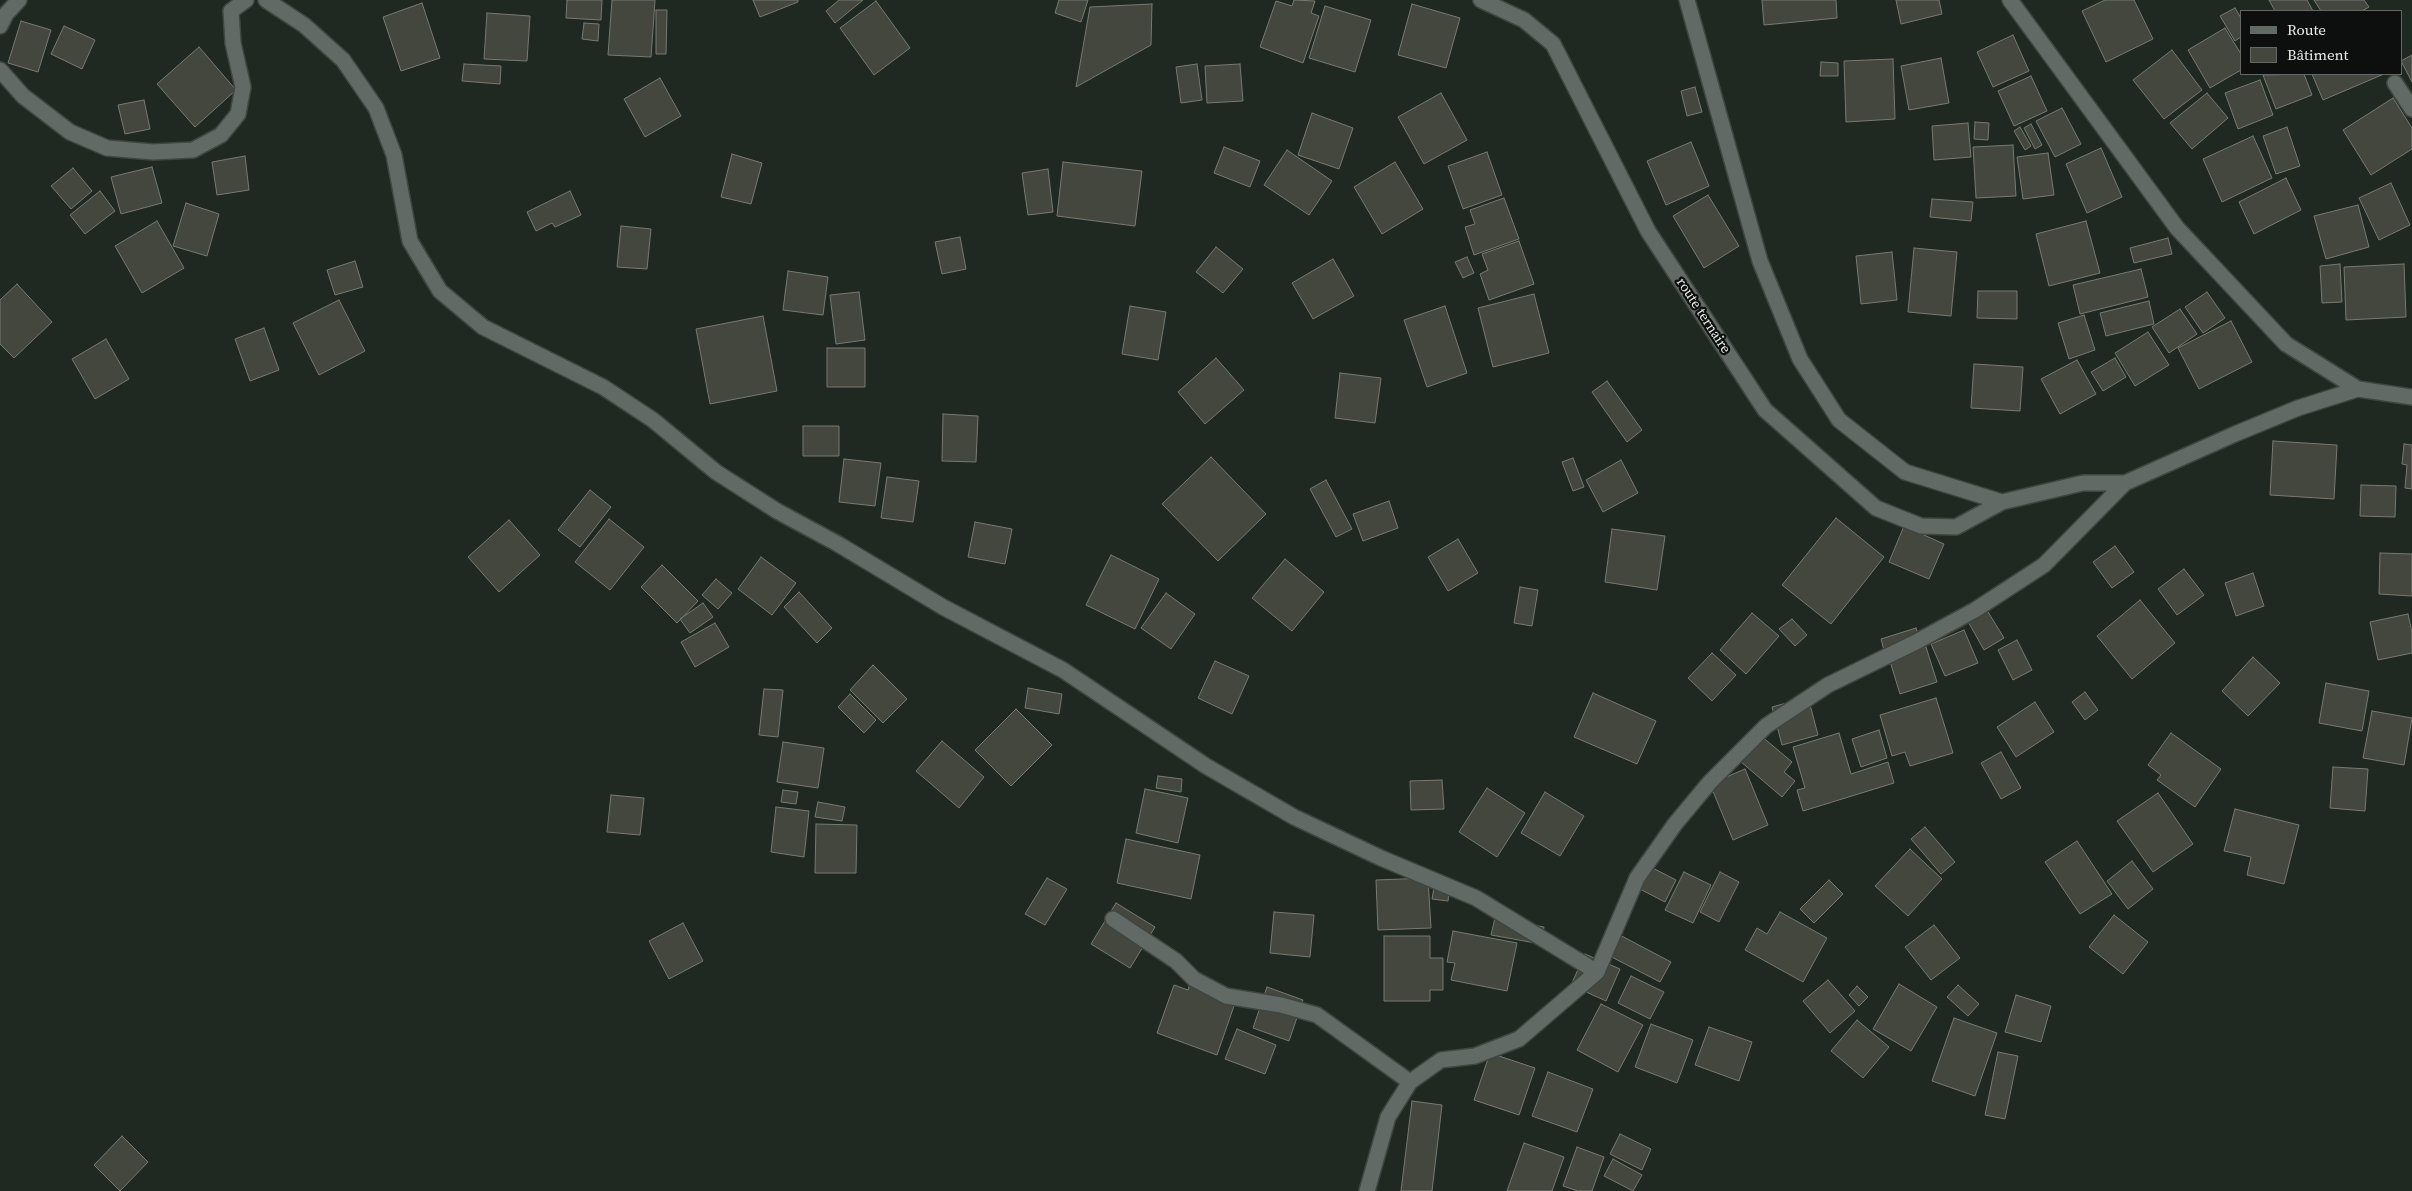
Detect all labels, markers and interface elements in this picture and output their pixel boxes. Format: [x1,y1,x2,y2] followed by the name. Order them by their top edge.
[2240,10,2402,75] legend
[2287,19,2326,40] text: Route
[2287,44,2348,65] text: Bâtiment
[1672,275,1734,357] street label: route ternaire

